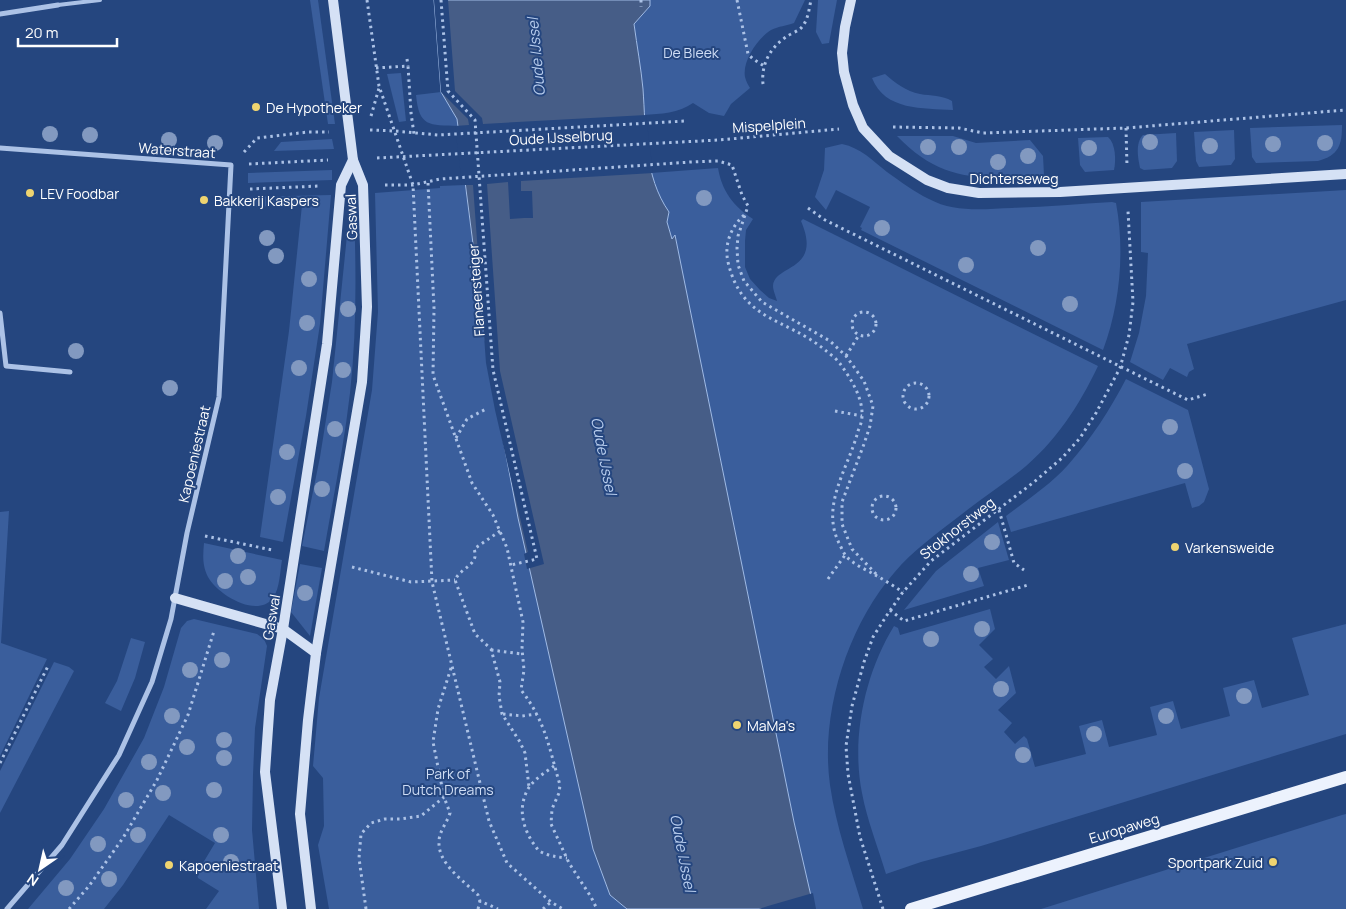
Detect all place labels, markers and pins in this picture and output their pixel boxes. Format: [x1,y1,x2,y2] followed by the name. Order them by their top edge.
[266,98,362,117] place label: De Hypotheker
[250,101,262,113] marker: De Hypotheker
[40,184,119,203] place label: LEV Foodbar
[24,187,36,199] marker: LEV Foodbar
[214,191,319,210] place label: Bakkerij Kaspers
[198,194,210,206] marker: Bakkerij Kaspers
[1185,538,1274,557] place label: Varkensweide
[1169,541,1181,553] marker: Varkensweide
[747,716,795,735] place label: MaMa's
[731,719,743,731] marker: MaMa's
[1168,853,1263,872] place label: Sportpark Zuid
[179,856,279,875] place label: Kapoeniestraat
[1267,856,1279,868] marker: Sportpark Zuid
[163,859,175,871] marker: Kapoeniestraat

